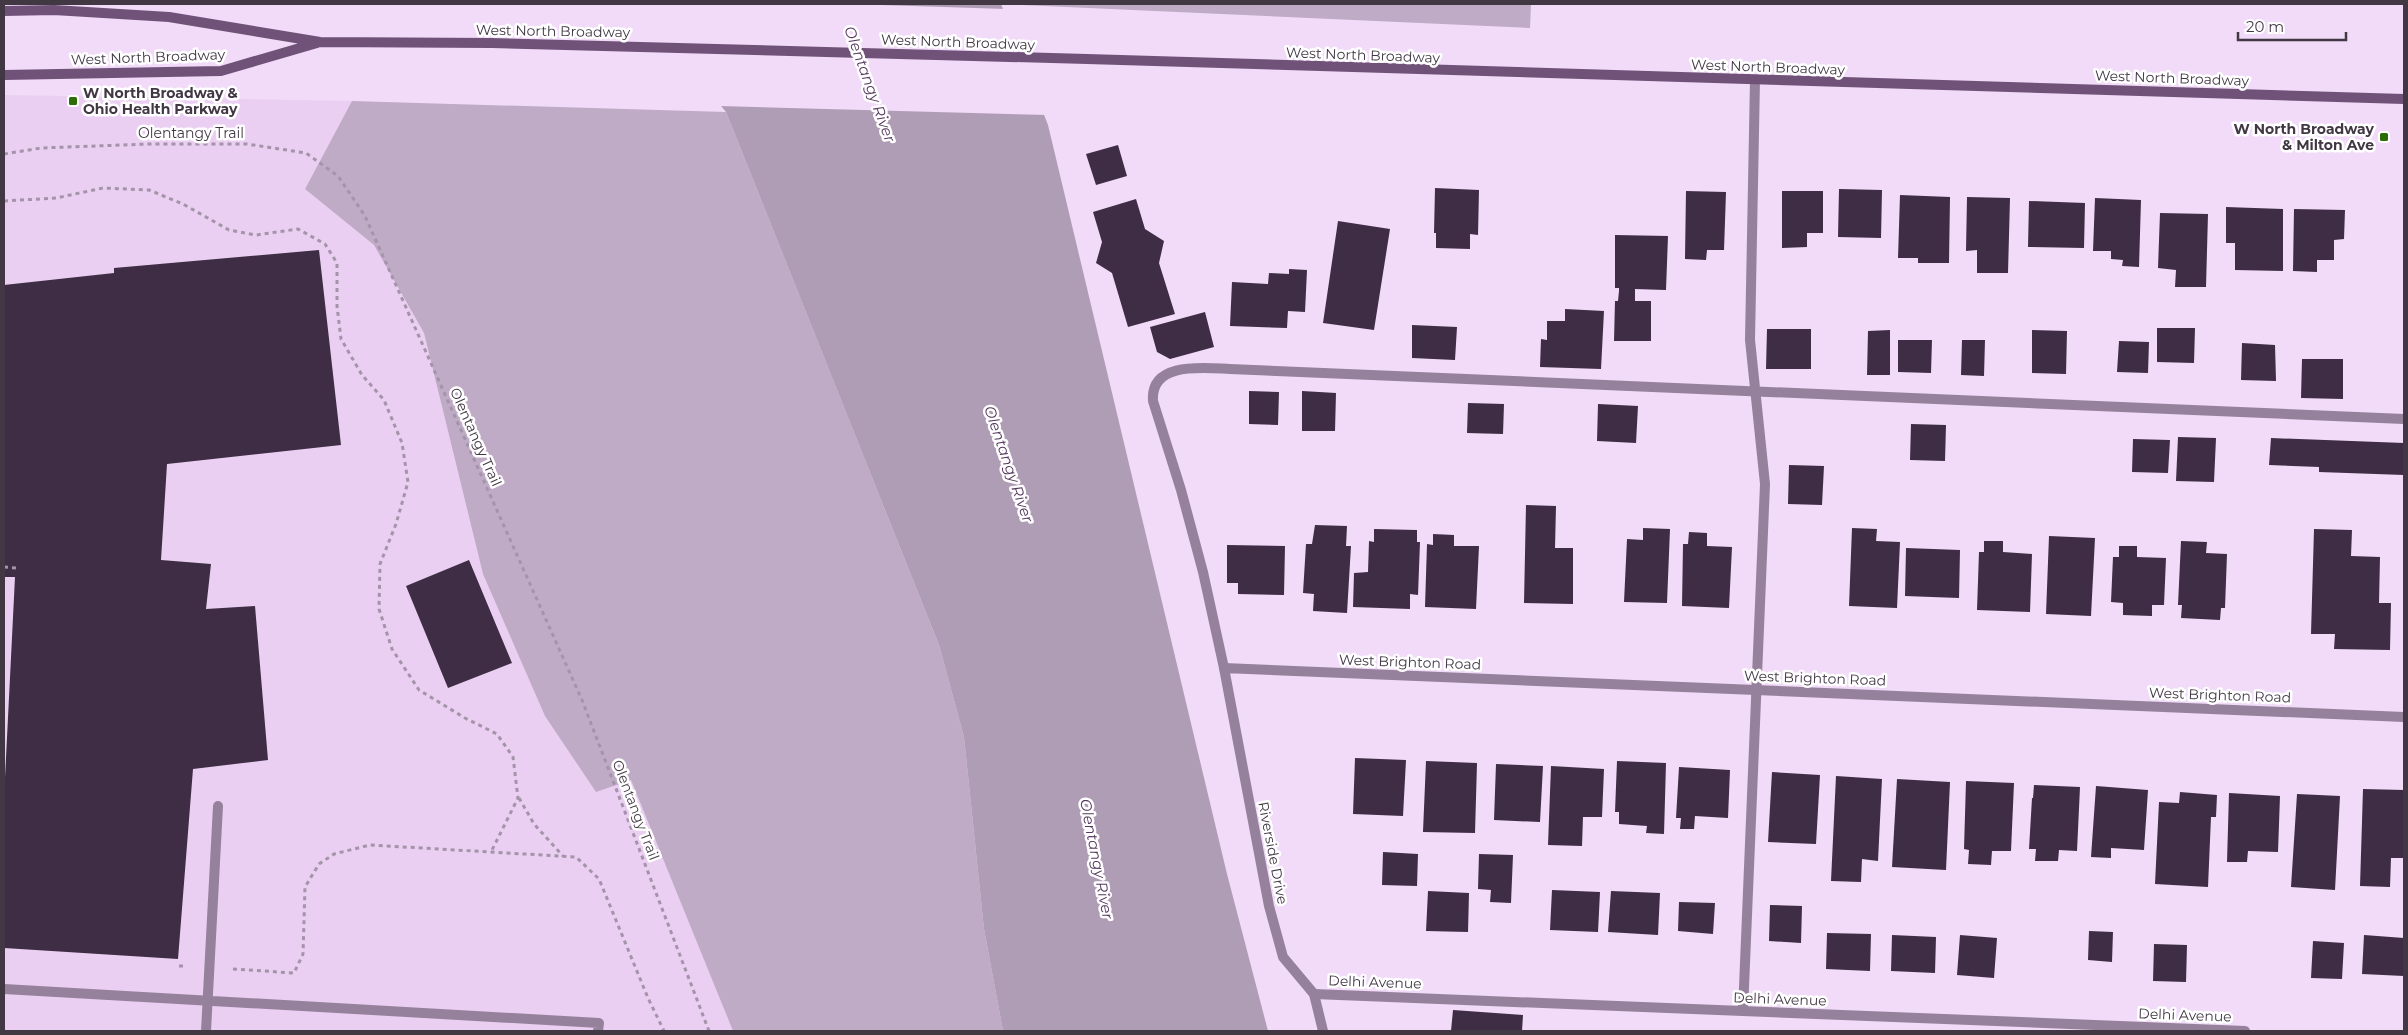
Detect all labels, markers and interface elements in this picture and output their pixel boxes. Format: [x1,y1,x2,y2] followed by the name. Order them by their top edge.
[2238,10,2346,42] scale bar
[2246,17,2284,36] text: 20 m
[476,21,631,41] street label: West North Broadway
[840,23,900,146] water label: Olentangy River
[881,30,1036,54] street label: West North Broadway
[1286,43,1441,67] street label: West North Broadway
[71,45,226,69] street label: West North Broadway
[1691,55,1846,79] street label: West North Broadway
[2095,66,2250,90] street label: West North Broadway
[83,84,238,118] place label: W North Broadway & Ohio Health Parkway
[67,95,79,107] marker: W North Broadway & Ohio Health Parkway
[2234,120,2375,154] place label: W North Broadway & Milton Ave
[138,124,244,142] street label: Olentangy Trail
[2378,131,2390,143] marker: W North Broadway & Milton Ave
[446,385,506,489] street label: Olentangy Trail
[980,403,1038,526] water label: Olentangy River
[1339,651,1481,673] street label: West Brighton Road
[1744,667,1886,689] street label: West Brighton Road
[2149,684,2291,706] street label: West Brighton Road
[609,757,663,863] street label: Olentangy Trail
[1076,797,1118,922] water label: Olentangy River
[1254,800,1292,906] street label: Riverside Drive
[1328,971,1422,993] street label: Delhi Avenue
[1733,988,1827,1010] street label: Delhi Avenue
[2138,1004,2232,1026] street label: Delhi Avenue

